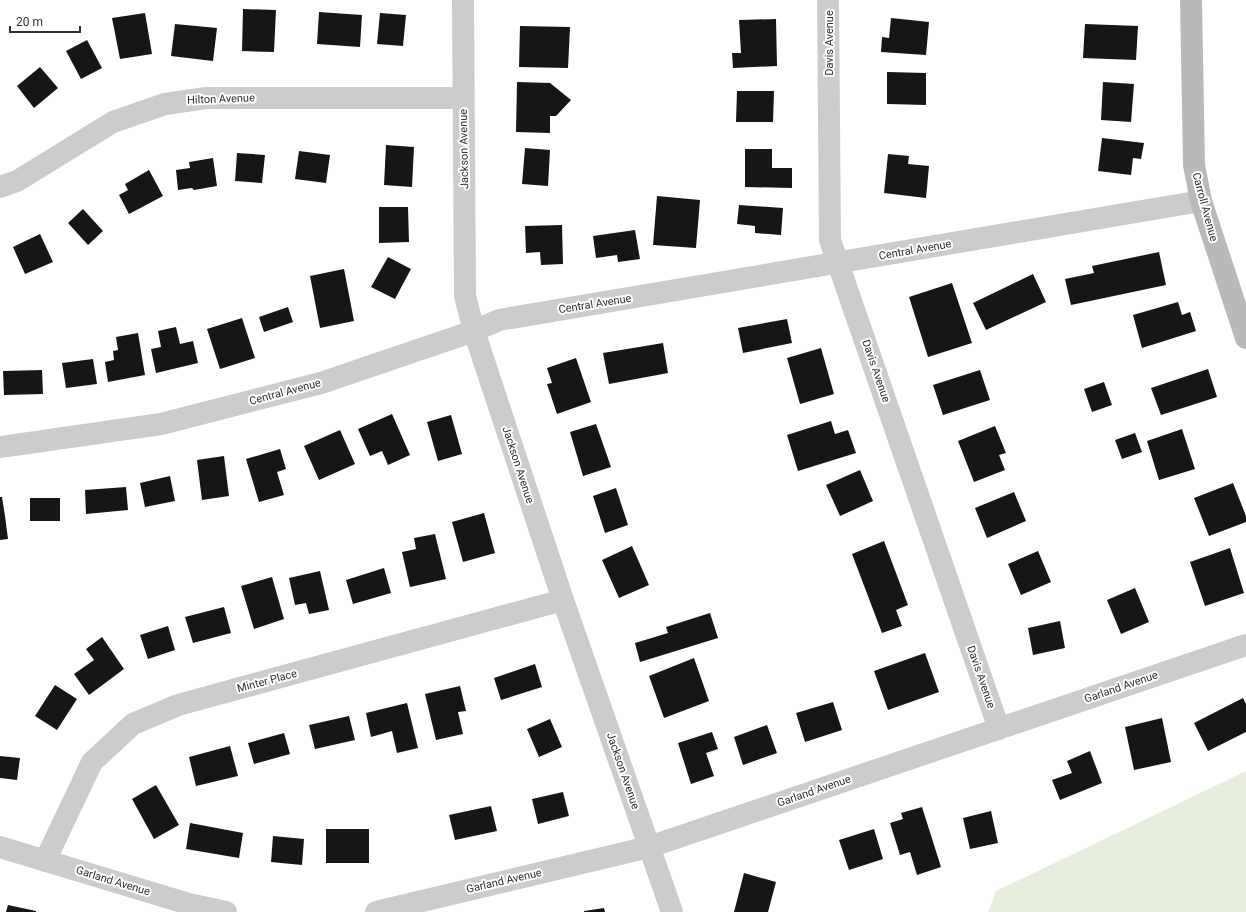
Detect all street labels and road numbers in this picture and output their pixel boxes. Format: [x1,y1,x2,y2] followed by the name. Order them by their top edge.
[823,10,836,76] street label: Davis Avenue
[187,91,255,107] street label: Hilton Avenue
[457,109,471,189] street label: Jackson Avenue
[1190,171,1220,243] street label: Carroll Avenue
[878,237,952,263] street label: Central Avenue
[558,292,632,316] street label: Central Avenue
[859,338,893,404] street label: Davis Avenue
[248,376,322,408] street label: Central Avenue
[499,425,537,505] street label: Jackson Avenue
[964,644,998,710] street label: Davis Avenue
[236,667,299,695] street label: Minter Place
[1083,668,1160,706] street label: Garland Avenue
[604,731,642,811] street label: Jackson Avenue
[776,772,853,810] street label: Garland Avenue
[74,864,152,898] street label: Garland Avenue
[465,866,543,896] street label: Garland Avenue

